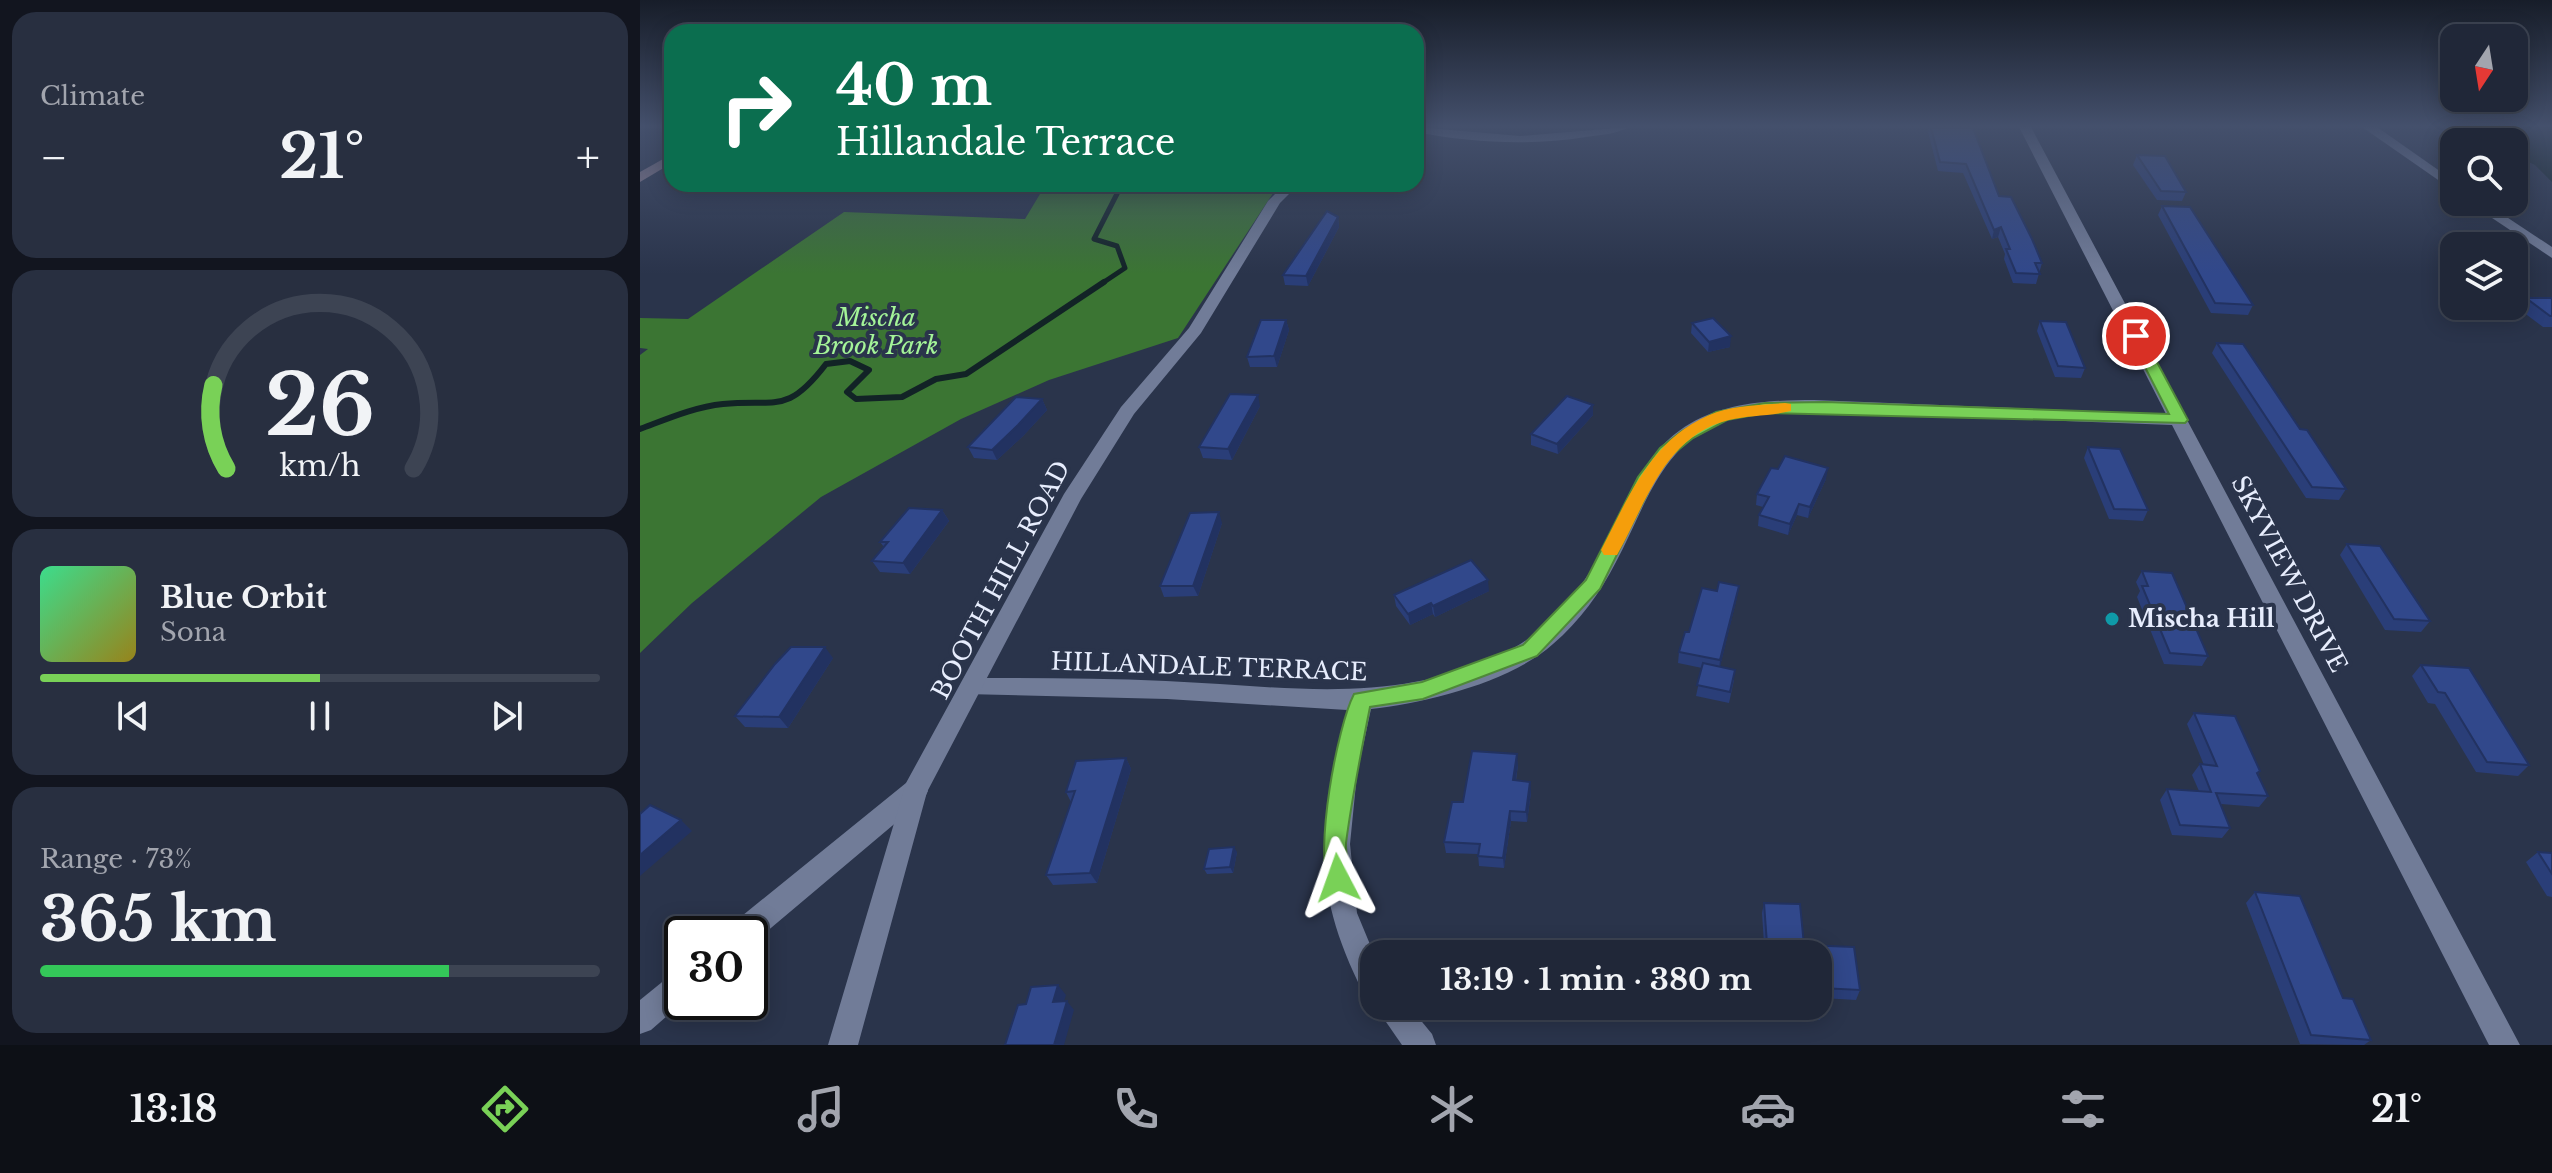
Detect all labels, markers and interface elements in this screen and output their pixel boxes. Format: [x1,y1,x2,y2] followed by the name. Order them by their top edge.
[2440,24,2528,112] north arrow
[2440,24,2528,320] map controls
[836,51,992,120] text: 40 m
[704,56,808,160] icon: right
[40,80,145,112] text: Climate
[279,120,364,194] text: 21°
[836,120,1175,165] text: Hillandale Terrace
[2440,128,2528,216] button: search
[40,130,68,185] text: −
[576,130,600,185] text: +
[2440,232,2528,320] button: layers
[2102,302,2170,370] pin
[813,303,938,360] park label: Mischa Brook Park
[2114,314,2158,358] icon: arrive
[265,354,375,457] text: 26
[279,449,361,485] text: km/h
[925,456,1076,704] street label: BOOTH HILL ROAD
[2225,471,2353,677] street label: SKYVIEW DRIVE
[160,579,327,616] text: Blue Orbit
[2128,604,2275,633] place label: Mischa Hill
[2103,610,2121,628] marker: Mischa Hill
[160,616,226,648] text: Sona
[1050,646,1368,687] street label: HILLANDALE TERRACE
[111,694,155,738] icon: previous
[298,694,342,738] icon: pause
[485,694,529,738] icon: next
[1296,836,1380,920] position arrow
[40,843,192,875] text: Range · 73%
[40,883,277,957] text: 365 km
[664,916,768,1020] speed limit sign: 30
[1440,961,1752,998] text: 13:19 · 1 min · 380 m
[477,1081,533,1137] icon: directions
[793,1081,849,1137] icon: music
[1108,1081,1164,1137] icon: phone
[1424,1081,1480,1137] icon: climate
[1740,1081,1796,1137] icon: car
[2055,1081,2111,1137] icon: filters
[130,1087,217,1132] text: 13:18
[2371,1087,2422,1132] text: 21°

